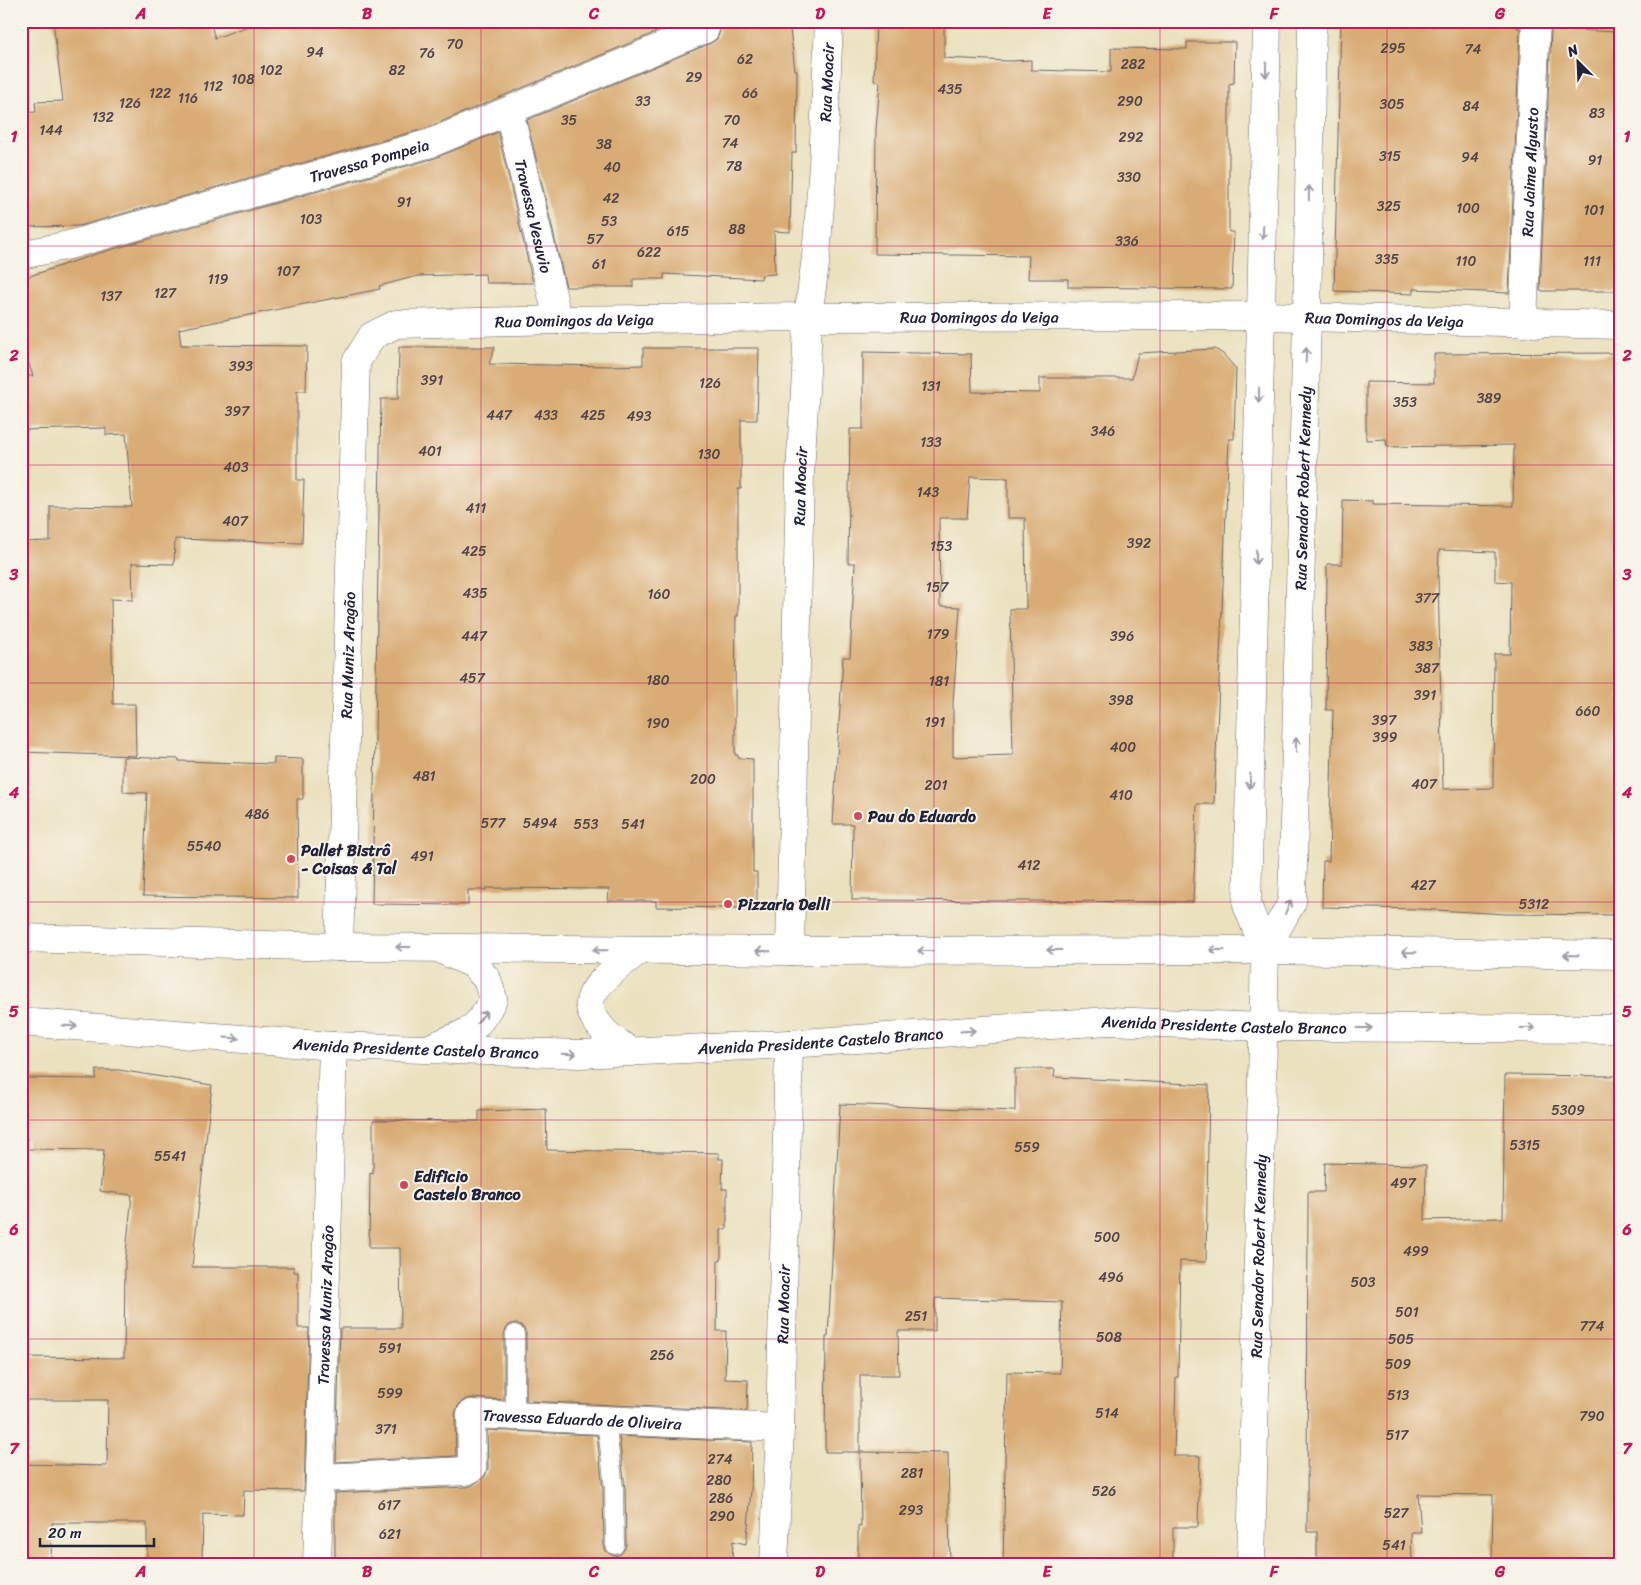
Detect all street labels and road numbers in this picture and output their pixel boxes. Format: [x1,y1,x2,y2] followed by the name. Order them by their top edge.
[810,41,843,122] street label: Rua Moacir
[1512,107,1547,237] street label: Rua Jaime Algusto
[306,130,433,191] street label: Travessa Pompeia
[506,156,561,276] street label: Travessa Vesuvio
[900,302,1059,331] street label: Rua Domingos da Veiga
[1305,303,1464,336] street label: Rua Domingos da Veiga
[495,304,654,336] street label: Rua Domingos da Veiga
[1286,385,1320,590] street label: Rua Senador Robert Kennedy
[784,444,816,526] street label: Rua Moacir
[331,591,364,719] street label: Rua Muniz Aragão
[1099,1006,1347,1042] street label: Avenida Presidente Castelo Branco
[696,1018,944,1063] street label: Avenida Presidente Castelo Branco
[291,1028,539,1067] street label: Avenida Presidente Castelo Branco
[1241,1153,1275,1358] street label: Rua Senador Robert Kennedy
[308,1225,342,1385] street label: Travessa Muniz Aragão
[767,1263,798,1344] street label: Rua Moacir
[482,1400,683,1438] street label: Travessa Eduardo de Oliveira

